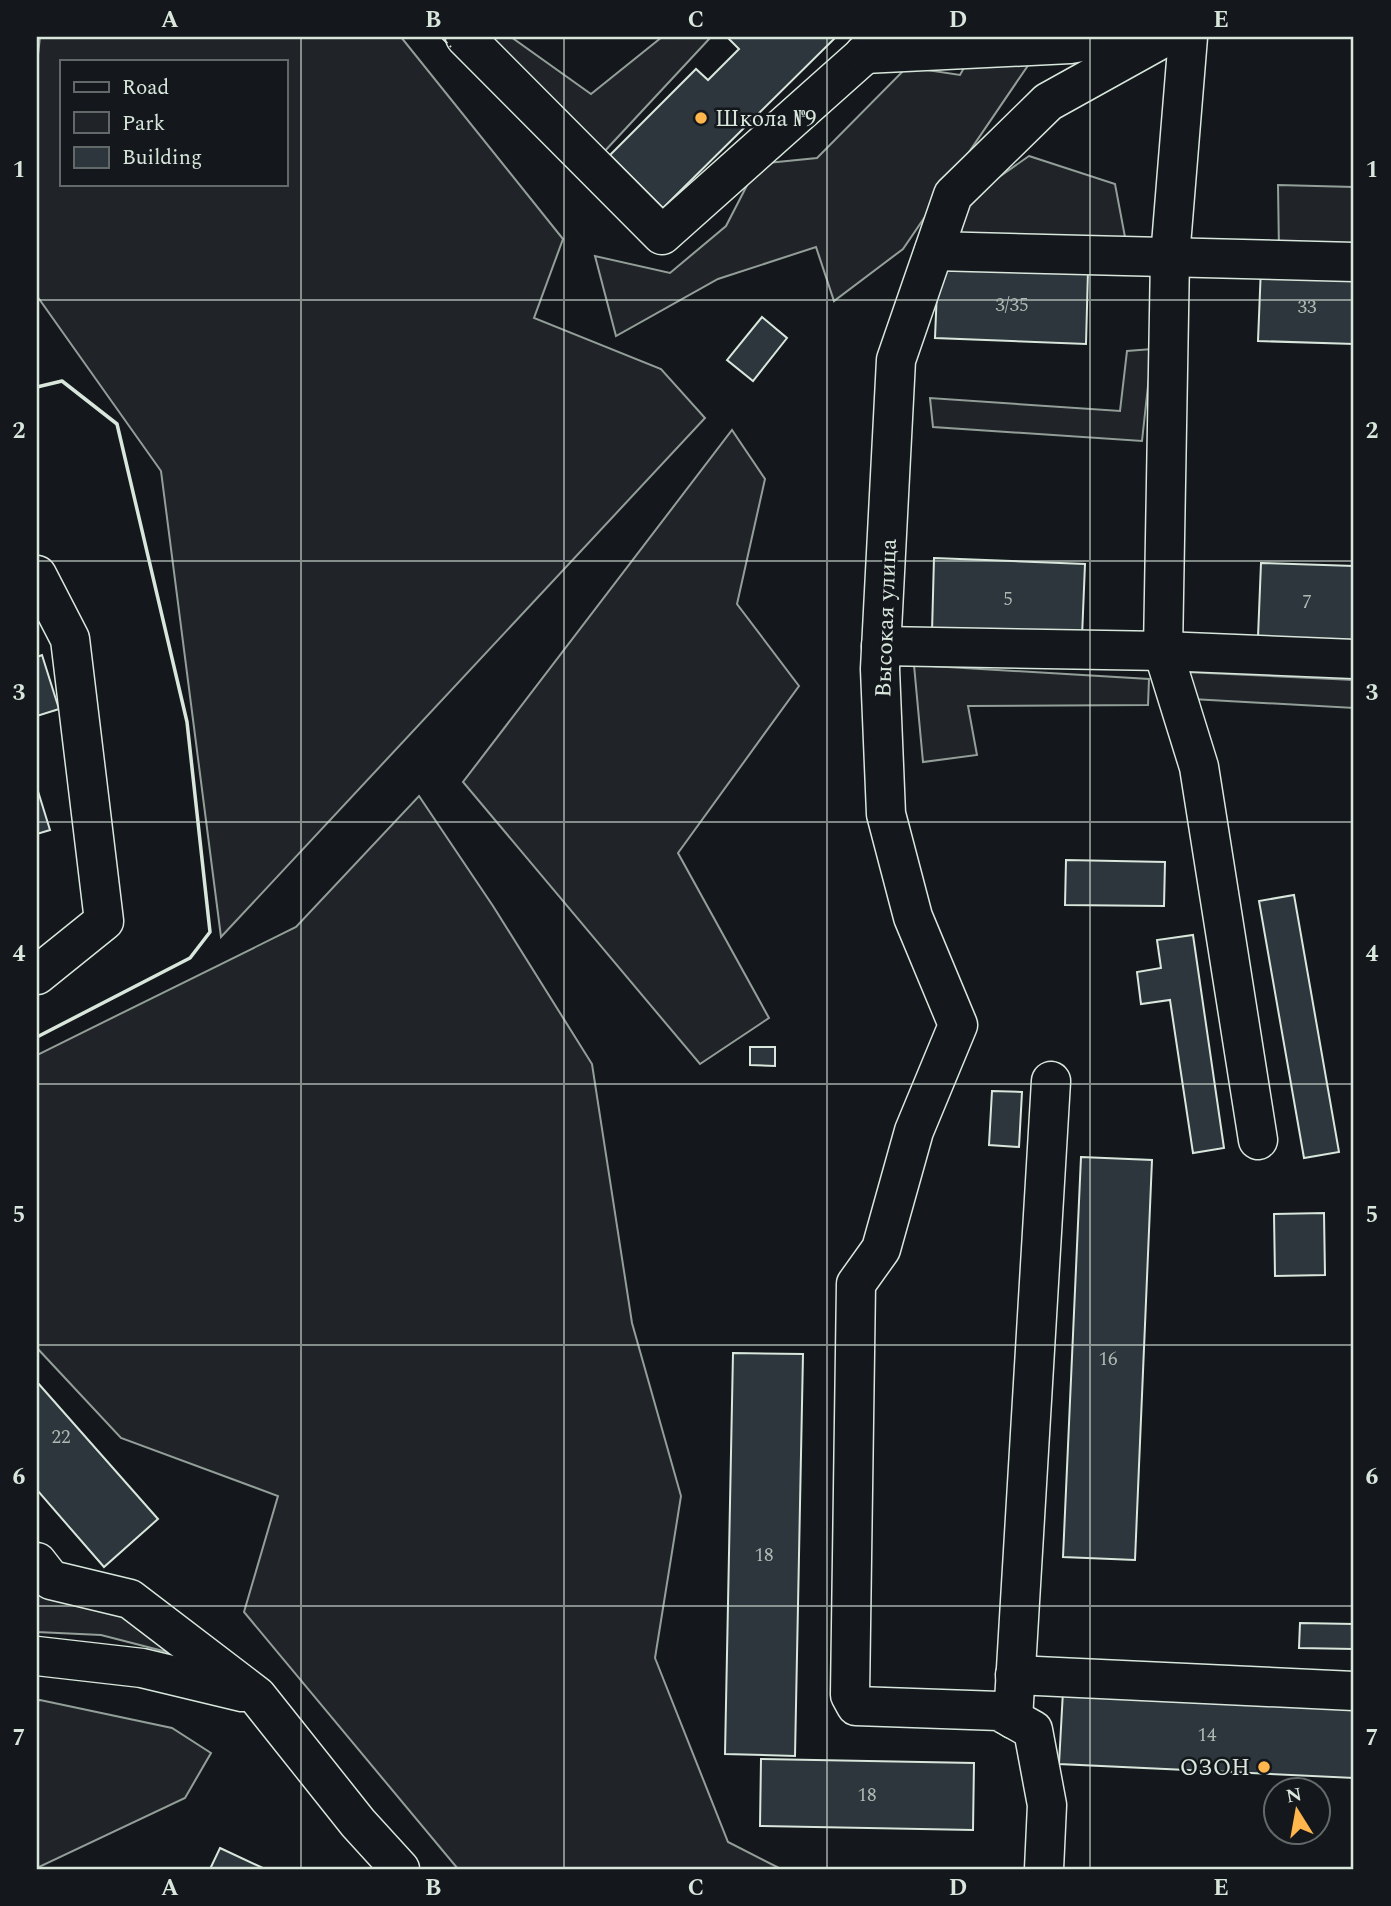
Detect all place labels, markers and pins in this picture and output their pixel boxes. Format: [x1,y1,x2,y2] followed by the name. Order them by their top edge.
[715,102,817,137] place label: Школа №9
[693,110,709,126] marker: Школа №9
[1180,1751,1250,1786] place label: ОЗОН
[1256,1759,1272,1775] marker: ОЗОН

